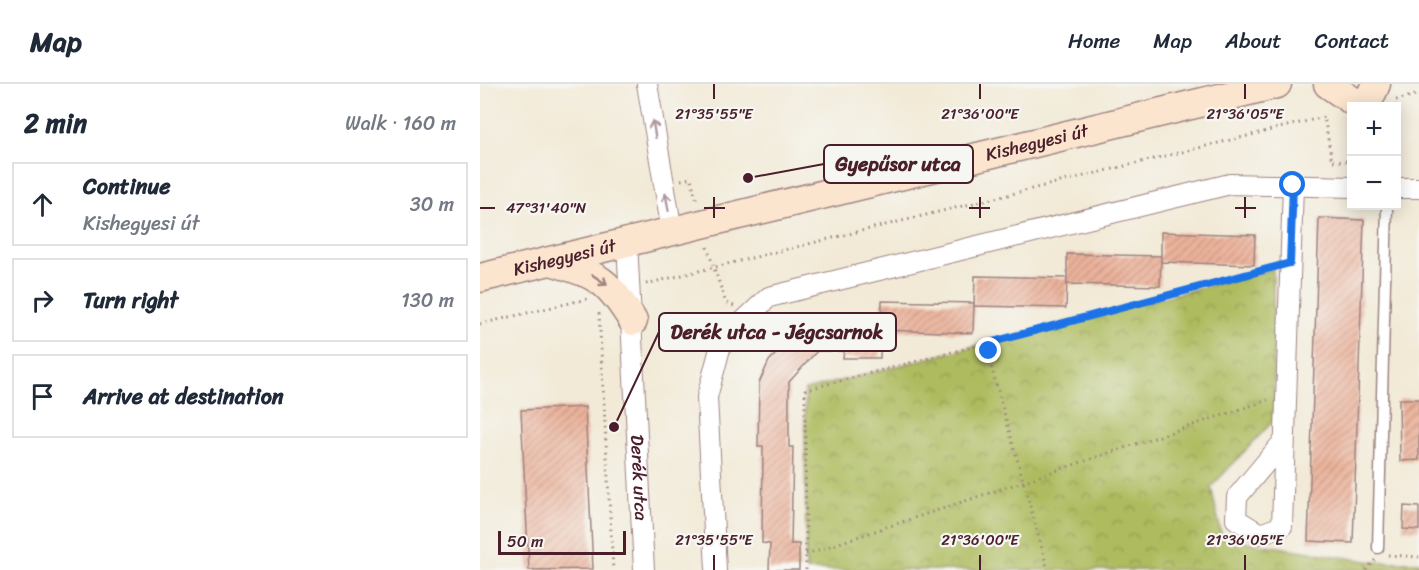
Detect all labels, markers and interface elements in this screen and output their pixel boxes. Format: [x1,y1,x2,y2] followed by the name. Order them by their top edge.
[30,17,82,66] text: Map
[1068,22,1120,60] text: Home
[1153,22,1192,60] text: Map
[1225,22,1282,60] text: About
[1315,22,1389,60] text: Contact
[24,100,87,146] text: 2 min
[675,101,754,127] text: 21°35'55"E
[941,101,1020,127] text: 21°36'00"E
[1206,101,1285,127] text: 21°36'05"E
[1347,102,1401,210] map controls
[1347,102,1401,156] button: +
[345,106,456,141] text: Walk · 160 m
[982,114,1092,170] street label: Kishegyesi út
[649,120,660,139] one-way arrow
[824,145,973,183] callout: Gyepűsor utca
[834,147,961,182] text: Gyepűsor utca
[1347,156,1401,210] button: −
[83,167,171,206] text: Continue
[1279,171,1305,197] route start
[410,187,454,222] text: 30 m
[26,188,59,221] icon: ahead
[661,193,672,212] one-way arrow
[506,195,587,221] text: 47°31'40"N
[83,206,199,241] text: Kishegyesi út
[510,229,620,285] street label: Kishegyesi út
[592,274,608,286] one-way arrow
[83,281,178,320] text: Turn right
[401,283,454,318] text: 130 m
[26,284,59,317] icon: right
[659,313,896,351] callout: Derék utca - Jégcsarnok
[671,315,884,350] text: Derék utca - Jégcsarnok
[975,337,1001,363] route end
[83,377,284,416] text: Arrive at destination
[26,380,59,413] icon: arrive
[621,434,657,521] street label: Derék utca
[507,527,543,556] text: 50 m
[675,527,754,553] text: 21°35'55"E
[941,527,1020,553] text: 21°36'00"E
[1206,527,1285,553] text: 21°36'05"E
[498,528,626,556] scale bar

